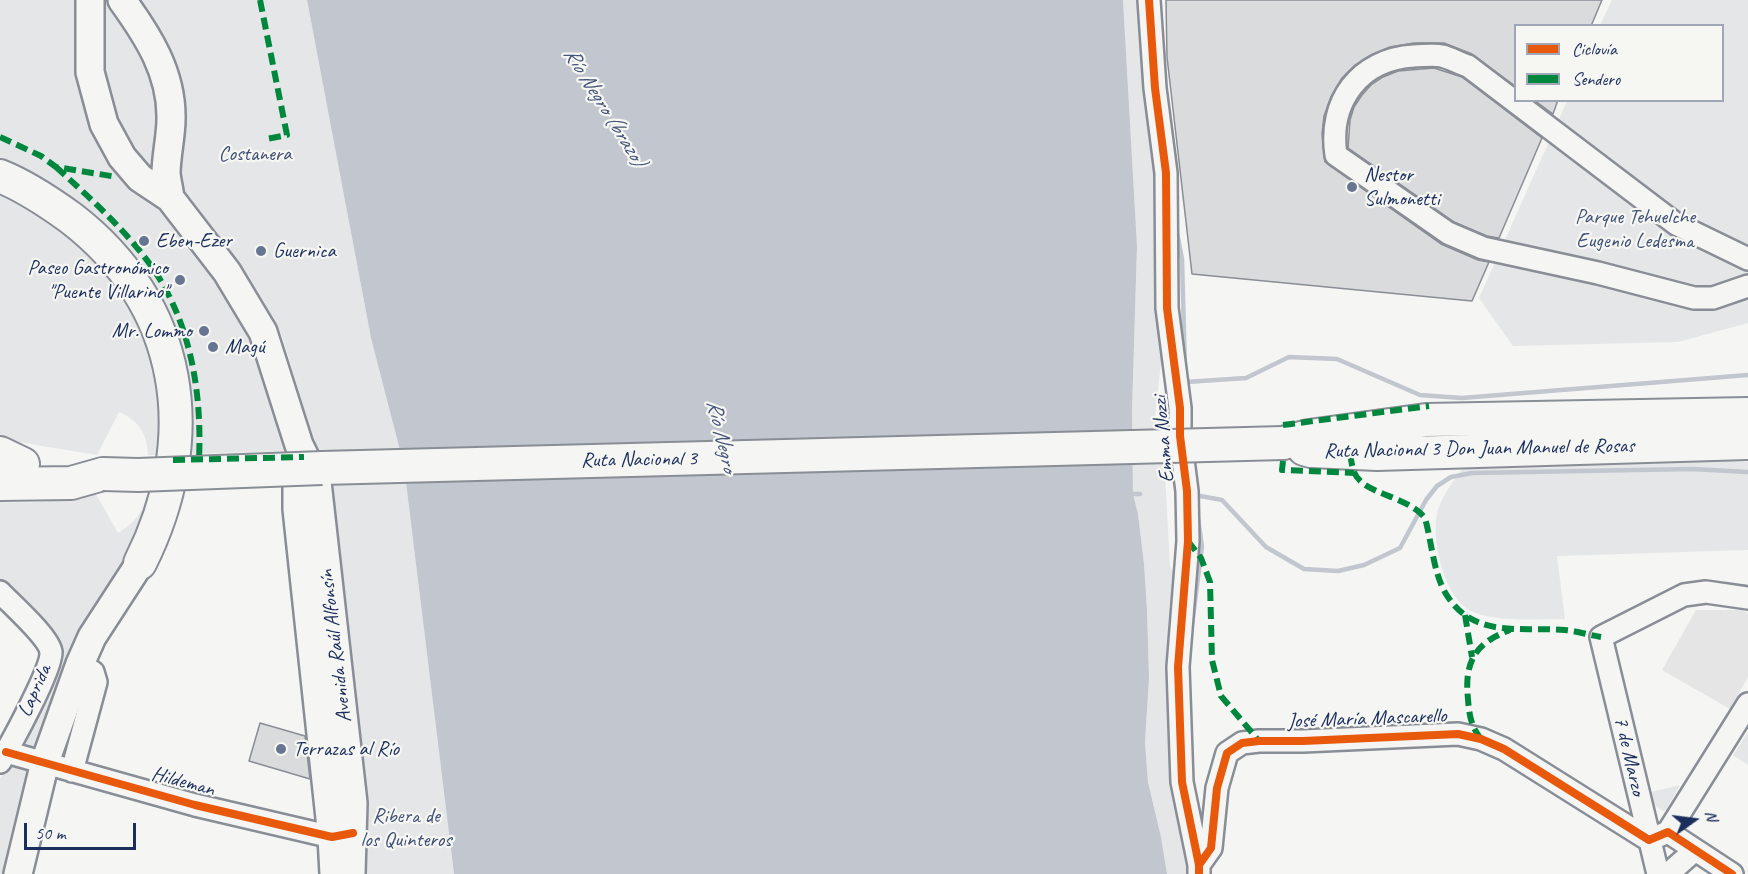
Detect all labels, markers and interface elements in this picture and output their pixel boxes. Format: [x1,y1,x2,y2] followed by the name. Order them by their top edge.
[1514,24,1724,102] legend
[1572,38,1617,60] text: Ciclovía
[557,43,651,171] water label: Río Negro (brazo)
[1572,68,1620,90] text: Sendero
[219,141,291,167] park label: Costanera
[1364,162,1440,212] place label: Nestor Sulmonetti
[1345,180,1359,194] marker: Nestor Sulmonetti
[1575,204,1695,254] park label: Parque Tehuelche Eugenio Ledesma
[156,228,232,254] place label: Eben-Ezer
[137,234,151,248] marker: Eben-Ezer
[273,238,336,264] place label: Guernica
[254,244,268,258] marker: Guernica
[28,255,168,305] place label: Paseo Gastronómico "Puente Villarino"
[173,273,187,287] marker: Paseo Gastronómico "Puente Villarino"
[112,318,192,344] place label: Mr. Lommo
[197,324,211,338] marker: Mr. Lommo
[225,334,265,360] place label: Magú
[206,340,220,354] marker: Magú
[1148,395,1180,483] street label: Emma Nozzi
[700,397,742,475] water label: Río Negro
[1324,434,1634,464] street label: Ruta Nacional 3 Don Juan Manuel de Rosas
[581,446,697,474] street label: Ruta Nacional 3
[314,568,358,724] street label: Avenida Raúl Alfonsín
[12,661,58,721] street label: Laprida
[1287,704,1447,734] street label: José María Mascarello
[1608,714,1650,798] street label: 7 de Marzo
[293,736,399,762] place label: Terrazas al Río
[274,742,288,756] marker: Terrazas al Río
[149,761,217,803] street label: Hildeman
[1664,790,1724,850] north arrow
[361,803,451,853] park label: Ribera de los Quinteros
[1701,808,1722,823] text: N
[27,811,140,849] scale bar
[35,822,66,844] text: 50 m

